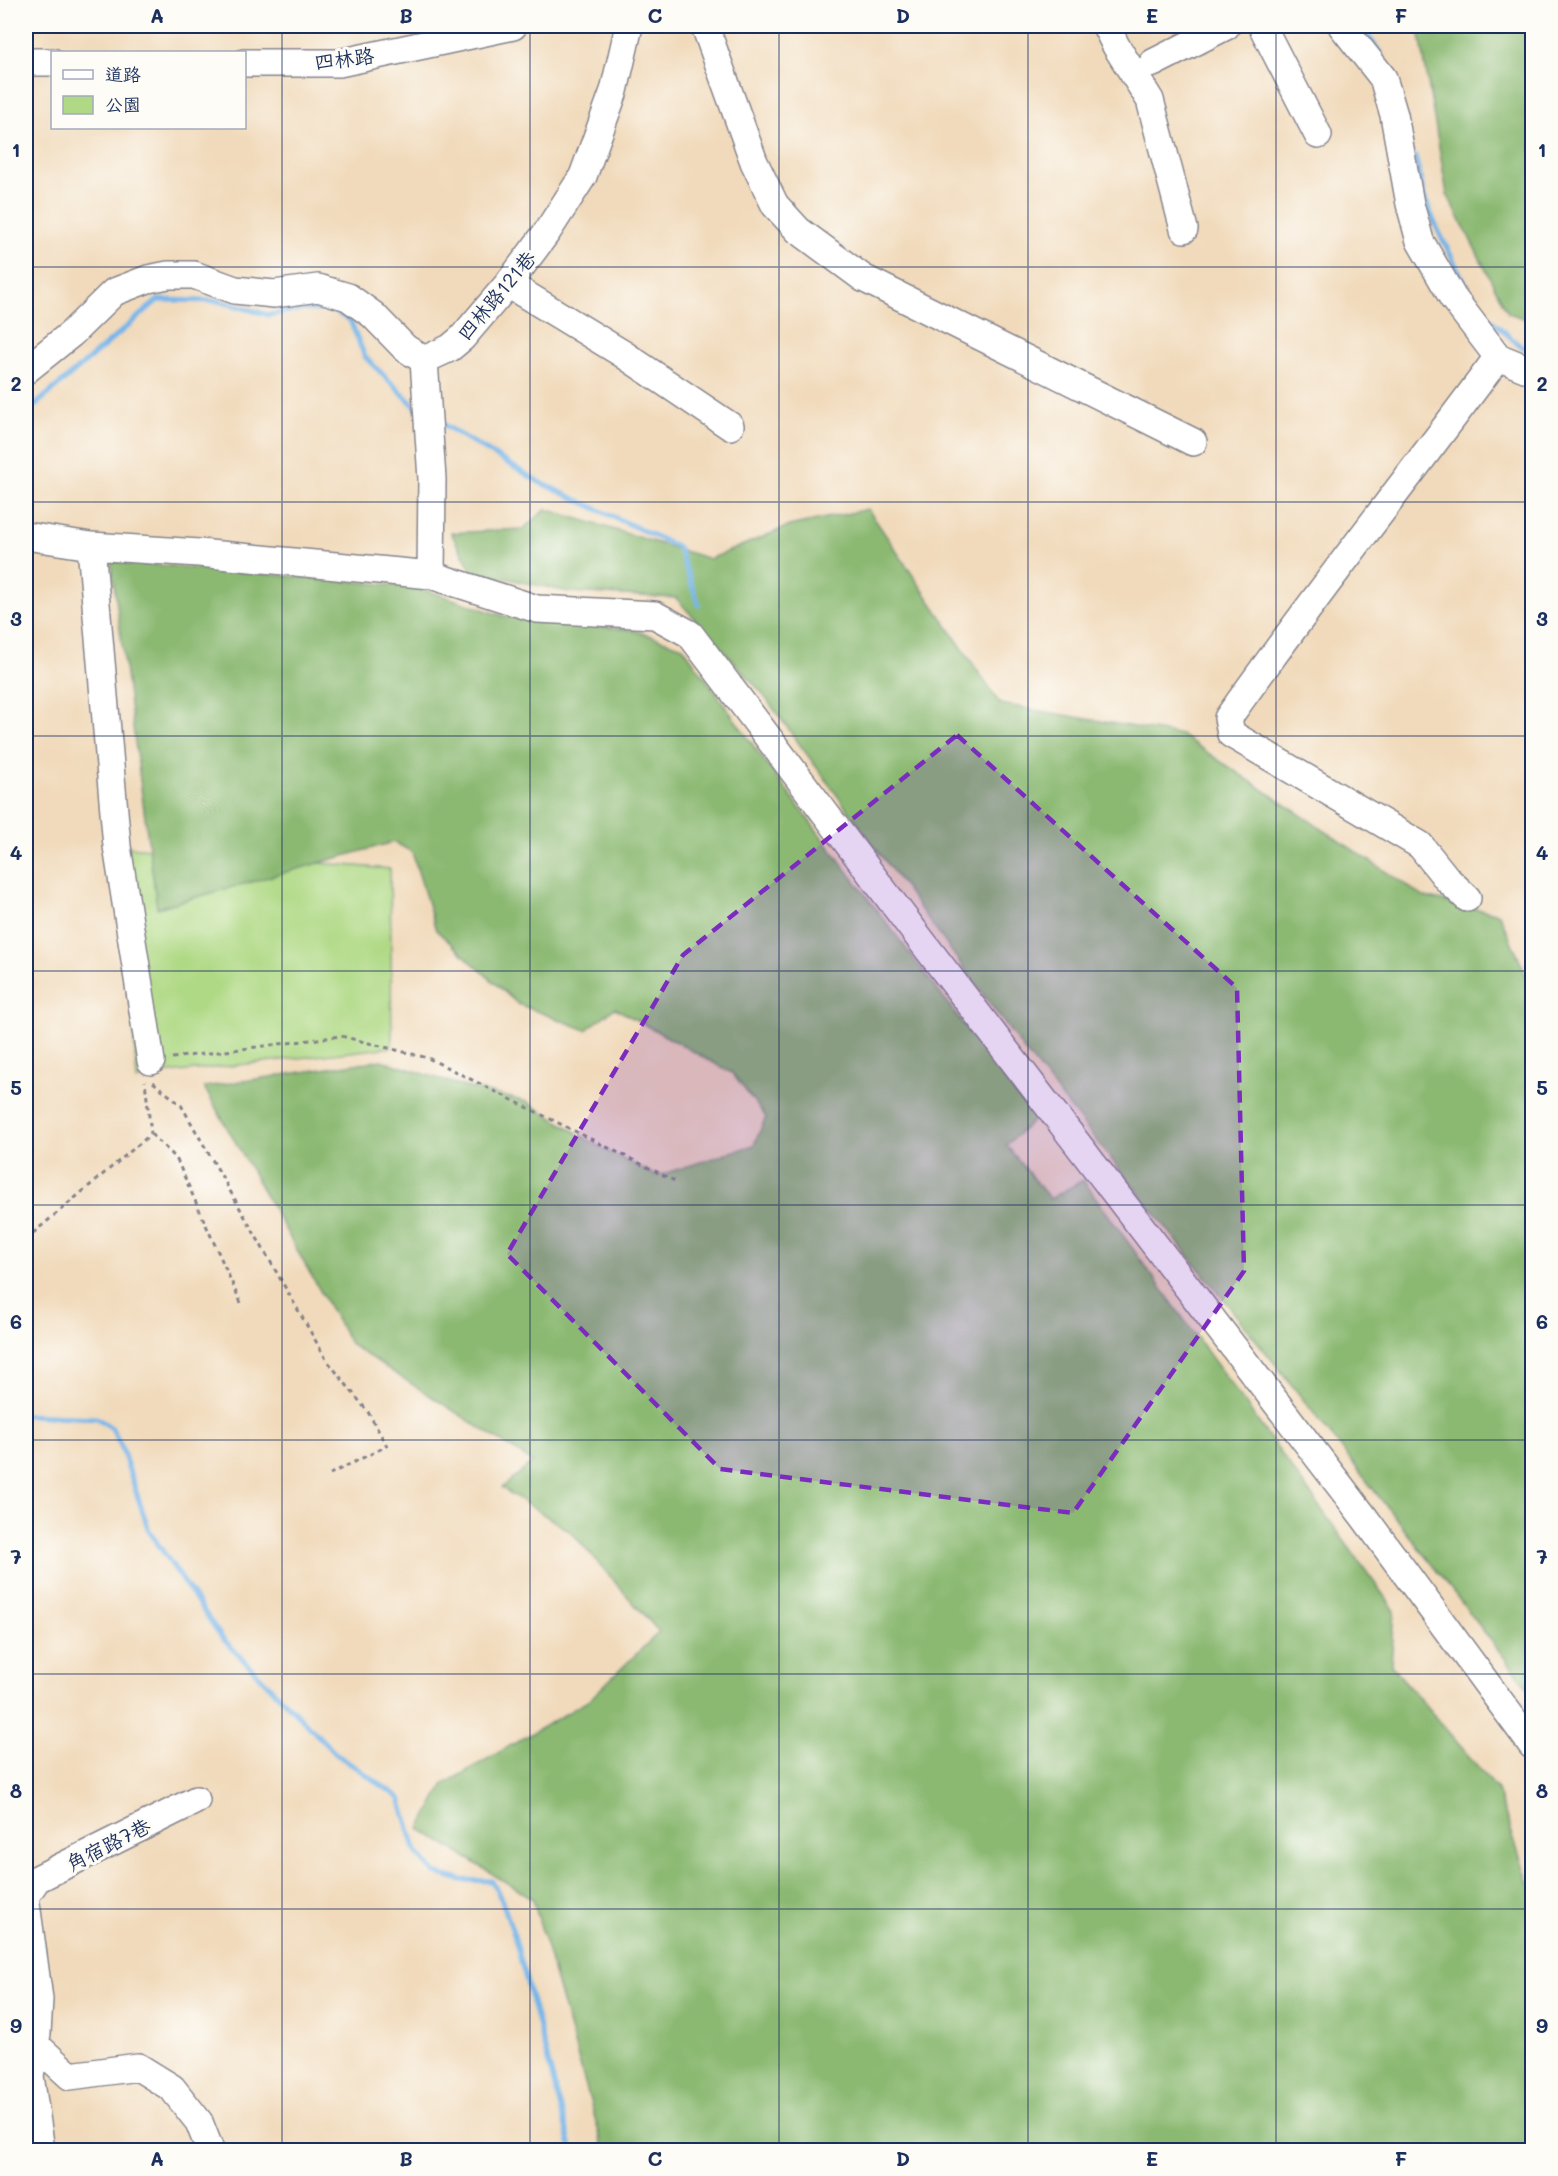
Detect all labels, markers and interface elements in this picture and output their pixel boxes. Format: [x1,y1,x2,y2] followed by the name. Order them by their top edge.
[150,2,164,28] text: A
[399,2,413,28] text: B
[648,2,663,28] text: C
[896,2,910,28] text: D
[1146,2,1158,28] text: E
[1395,2,1408,28] text: F
[313,41,376,75] street label: 四林路
[51,51,246,129] legend
[105,62,141,86] text: 道路
[105,92,141,116] text: 公園
[12,136,20,162] text: 1
[1538,136,1546,162] text: 1
[451,244,542,345] street label: 四林路121巷
[10,370,22,396] text: 2
[1536,370,1548,396] text: 2
[10,605,22,631] text: 3
[1536,605,1548,631] text: 3
[10,839,23,865] text: 4
[1536,839,1549,865] text: 4
[10,1074,22,1100] text: 5
[1536,1074,1548,1100] text: 5
[10,1308,22,1334] text: 6
[1536,1308,1548,1334] text: 6
[10,1543,22,1569] text: 7
[1536,1543,1548,1569] text: 7
[10,1777,22,1803] text: 8
[1536,1777,1548,1803] text: 8
[62,1811,155,1876] street label: 角宿路7巷
[10,2012,22,2038] text: 9
[1536,2012,1548,2038] text: 9
[150,2145,164,2171] text: A
[399,2145,413,2171] text: B
[648,2145,663,2171] text: C
[896,2145,910,2171] text: D
[1146,2145,1158,2171] text: E
[1395,2145,1408,2171] text: F

